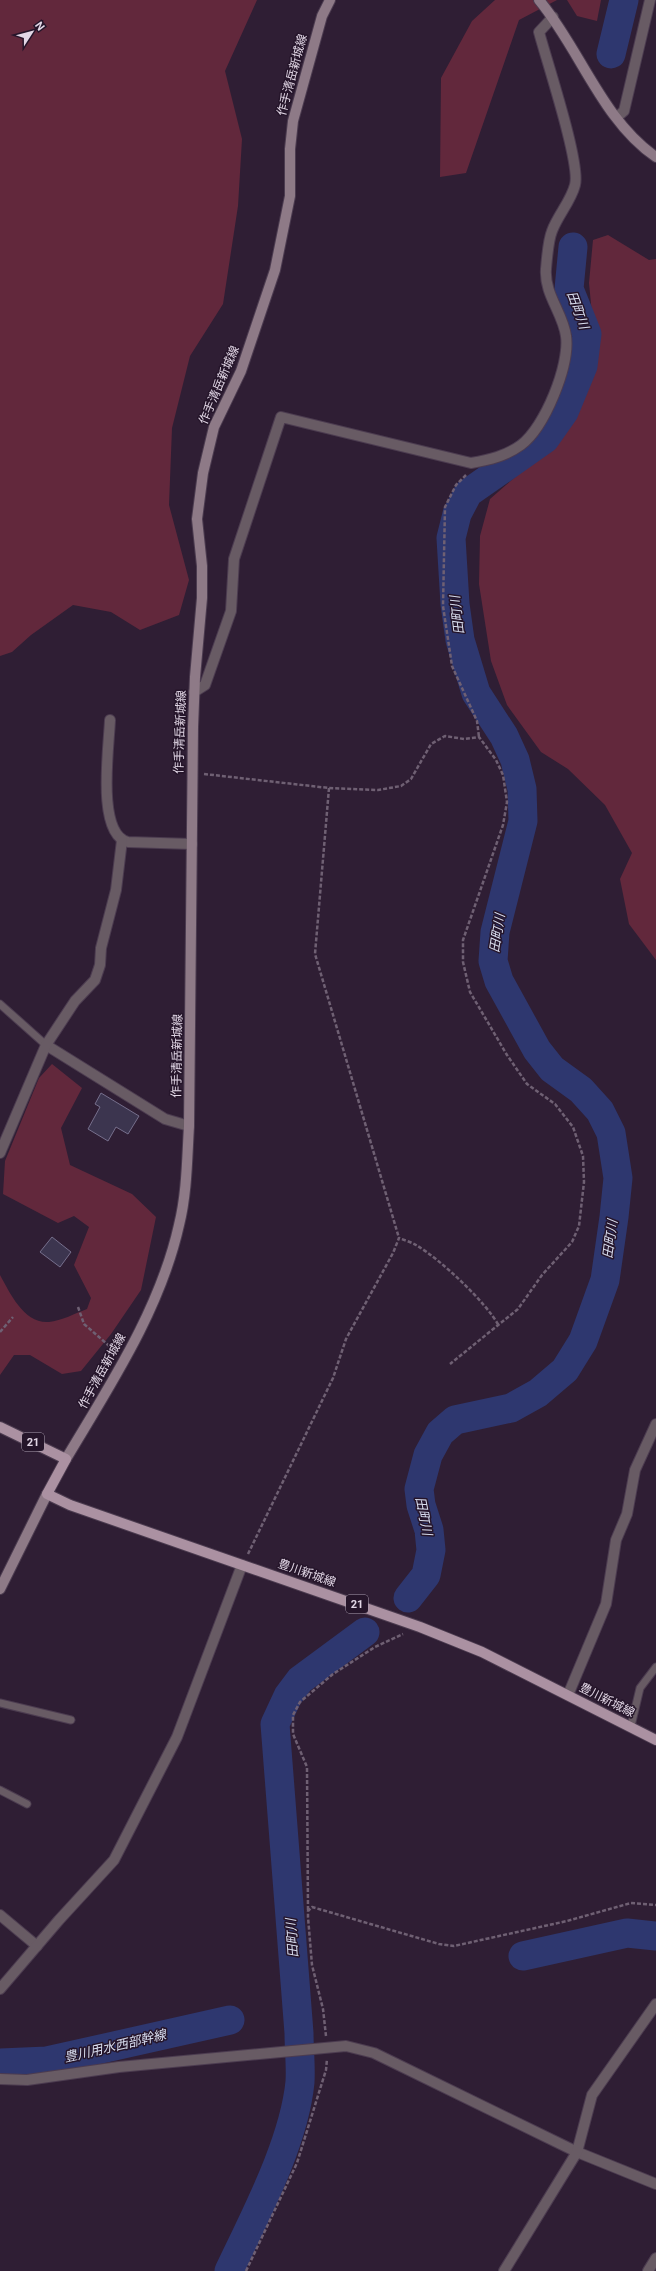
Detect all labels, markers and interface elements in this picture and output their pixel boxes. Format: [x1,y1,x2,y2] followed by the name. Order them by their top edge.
[12,12,52,52] north arrow
[32,19,47,34] text: N
[274,33,310,117] street label: 作手清岳新城線
[564,289,592,333] water label: 田町川
[196,344,242,426] street label: 作手清岳新城線
[447,593,467,635] water label: 田町川
[172,690,188,774] street label: 作手清岳新城線
[487,911,508,953] water label: 田町川
[169,1014,185,1098] street label: 作手清岳新城線
[600,1217,620,1259] water label: 田町川
[76,1331,128,1411] street label: 作手清岳新城線
[22,1433,44,1451] road number: 21
[413,1495,435,1539] water label: 田町川
[276,1557,338,1589] street label: 豊川新城線
[346,1595,368,1613] road number: 21
[577,1680,637,1720] street label: 豊川新城線
[283,1916,301,1958] water label: 田町川
[63,2027,169,2065] water label: 豊川用水西部幹線

